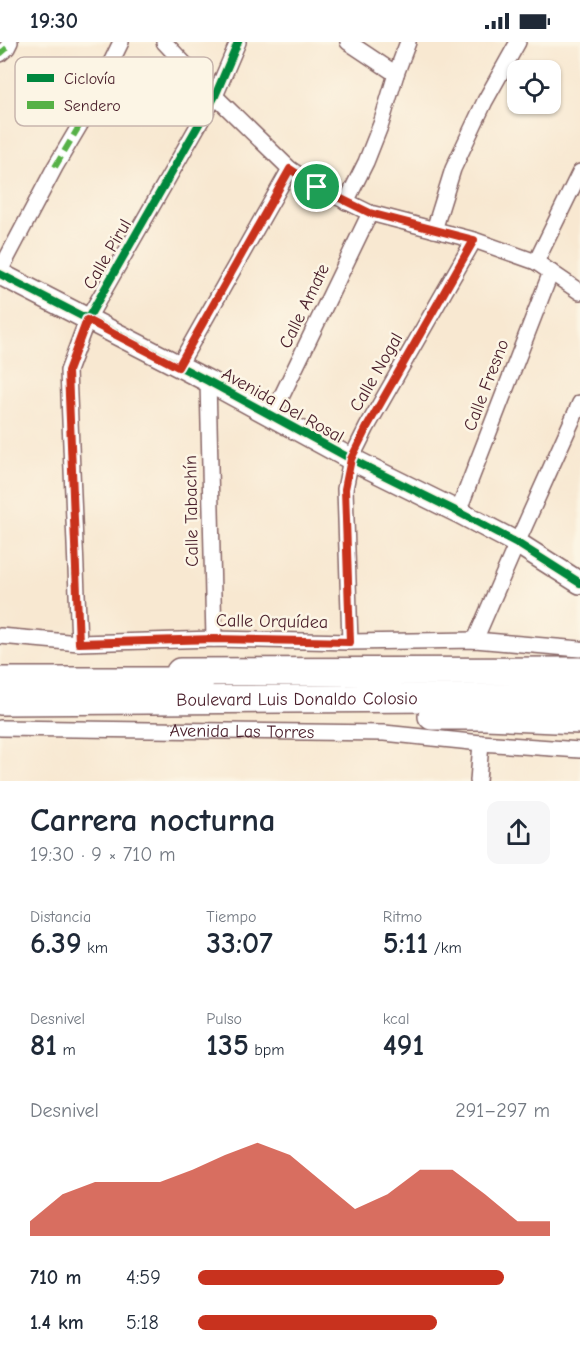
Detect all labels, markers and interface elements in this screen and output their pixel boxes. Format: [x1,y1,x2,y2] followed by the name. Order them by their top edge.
[30,8,78,34] text: 19:30
[15,57,213,126] legend
[507,60,561,114] map controls
[507,60,561,114] button: locate
[64,70,116,88] text: Ciclovía
[64,97,121,115] text: Sendero
[291,161,342,212] pin
[300,170,333,203] icon: arrive
[79,215,136,293] street label: Calle Pirul
[275,260,334,352] street label: Calle Amate
[345,329,407,415] street label: Calle Nogal
[459,336,514,434] street label: Calle Fresno
[218,363,347,448] street label: Avenida Del Rosal
[180,455,203,567] street label: Calle Tabachín
[216,610,328,633] street label: Calle Orquídea
[176,688,418,711] street label: Boulevard Luis Donaldo Colosio
[169,720,315,743] street label: Avenida Las Torres
[30,801,276,839] text: Carrera nocturna
[487,801,550,864] button: share
[30,843,176,866] text: 19:30 · 9 × 710 m
[30,908,91,926] text: Distancia
[206,908,257,926] text: Tiempo
[383,908,422,926] text: Ritmo
[30,926,82,961] text: 6.39
[206,926,273,961] text: 33:07
[383,926,428,961] text: 5:11
[82,939,108,957] text: km
[428,939,462,957] text: /km
[30,1010,85,1028] text: Desnivel
[206,1010,242,1028] text: Pulso
[383,1010,410,1028] text: kcal
[30,1028,57,1063] text: 81
[206,1028,249,1063] text: 135
[383,1028,424,1063] text: 491
[57,1041,76,1059] text: m
[249,1041,284,1059] text: bpm
[30,1099,99,1122] text: Desnivel
[455,1099,550,1122] text: 291–297 m
[30,1266,81,1289] text: 710 m
[126,1266,161,1289] text: 4:59
[30,1311,84,1334] text: 1.4 km
[126,1311,159,1334] text: 5:18

